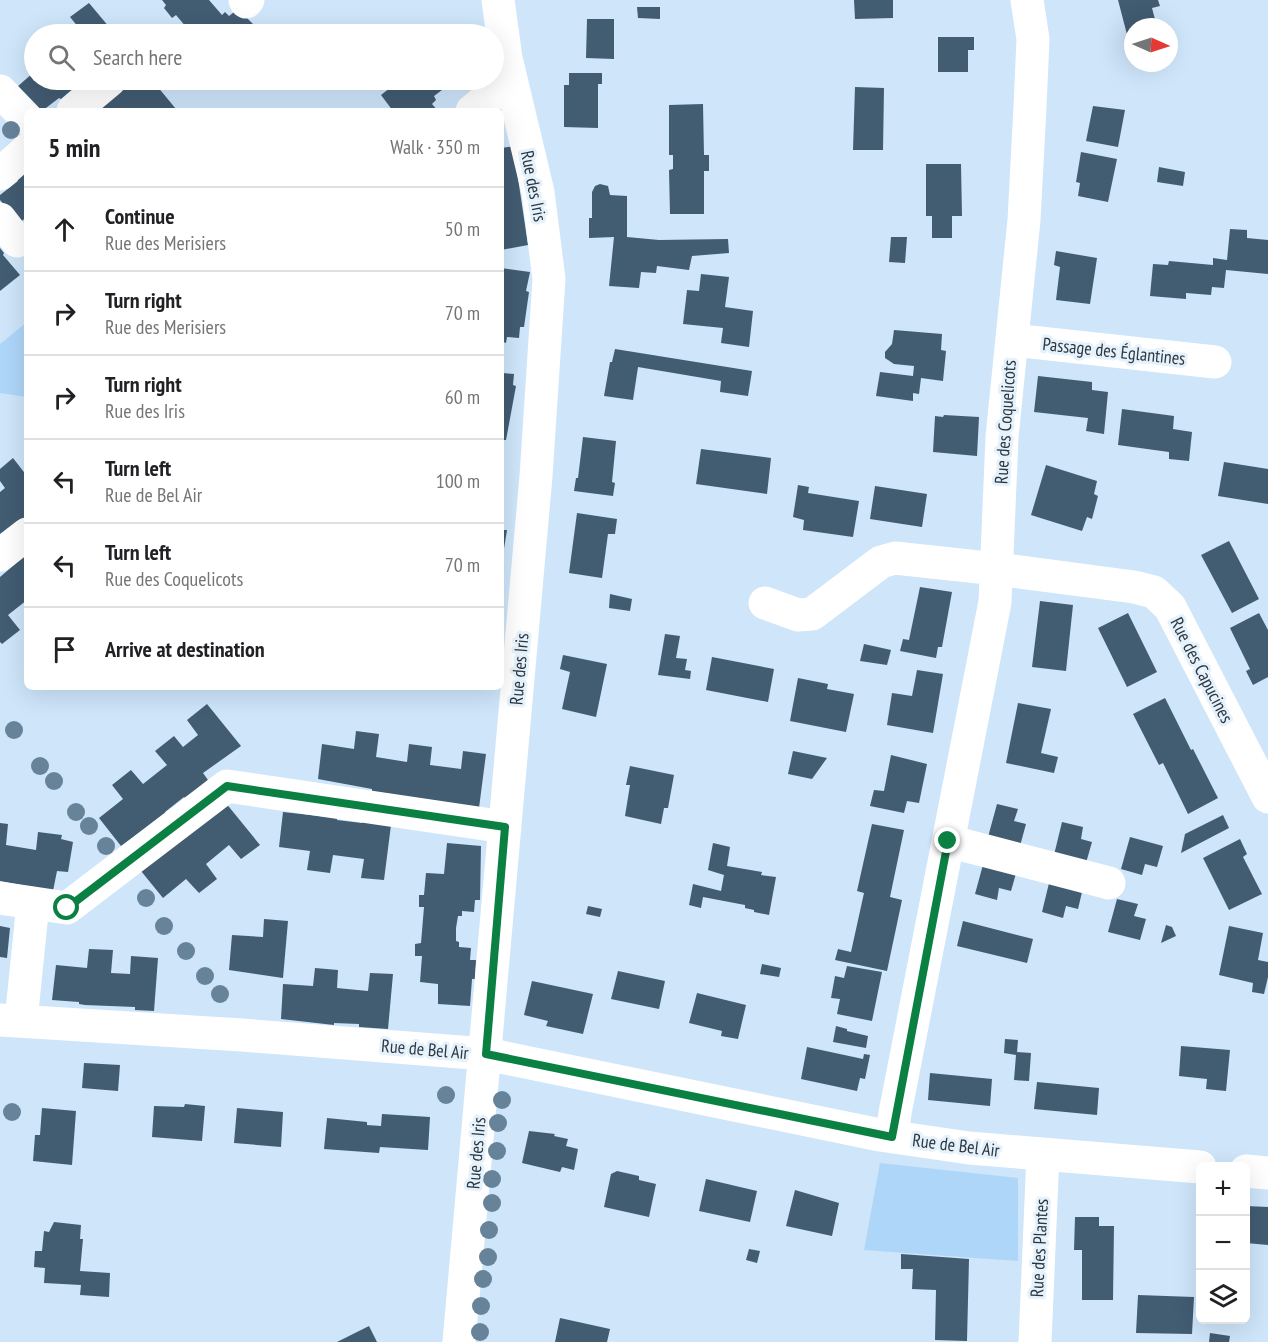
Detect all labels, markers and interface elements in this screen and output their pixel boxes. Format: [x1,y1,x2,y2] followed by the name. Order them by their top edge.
[1124,18,1178,72] north arrow
[24,24,504,90] search box
[45,41,78,74] icon: search
[93,43,182,71] text: Search here
[48,131,101,164] text: 5 min
[390,134,480,160] text: Walk · 350 m
[516,148,552,224] street label: Rue des Iris
[105,202,175,230] text: Continue
[48,213,81,246] icon: ahead
[445,216,480,242] text: 50 m
[105,230,226,256] text: Rue des Merisiers
[105,286,182,314] text: Turn right
[48,297,81,330] icon: right
[445,300,480,326] text: 70 m
[105,314,226,340] text: Rue des Merisiers
[1041,332,1187,370] street label: Passage des Églantines
[989,359,1021,485] street label: Rue des Coquelicots
[105,370,182,398] text: Turn right
[48,381,81,414] icon: right
[445,384,480,410] text: 60 m
[105,398,185,424] text: Rue des Iris
[105,454,171,482] text: Turn left
[48,465,81,498] icon: left
[436,468,480,494] text: 100 m
[105,482,202,508] text: Rue de Bel Air
[105,538,171,566] text: Turn left
[48,549,81,582] icon: left
[445,552,480,578] text: 70 m
[105,566,243,592] text: Rue des Coquelicots
[1166,613,1238,727] street label: Rue des Capucines
[504,632,534,706] street label: Rue des Iris
[48,633,81,666] icon: arrive
[105,635,265,663] text: Arrive at destination
[934,827,960,853] route end
[53,894,79,920] route start
[380,1034,470,1064] street label: Rue de Bel Air
[461,1116,491,1190] street label: Rue des Iris
[911,1128,1001,1162] street label: Rue de Bel Air
[1196,1162,1250,1324] map controls
[1196,1162,1250,1216] button: +
[1025,1198,1053,1298] street label: Rue des Plantes
[1196,1216,1250,1270] button: −
[1196,1270,1250,1324] button: layers

